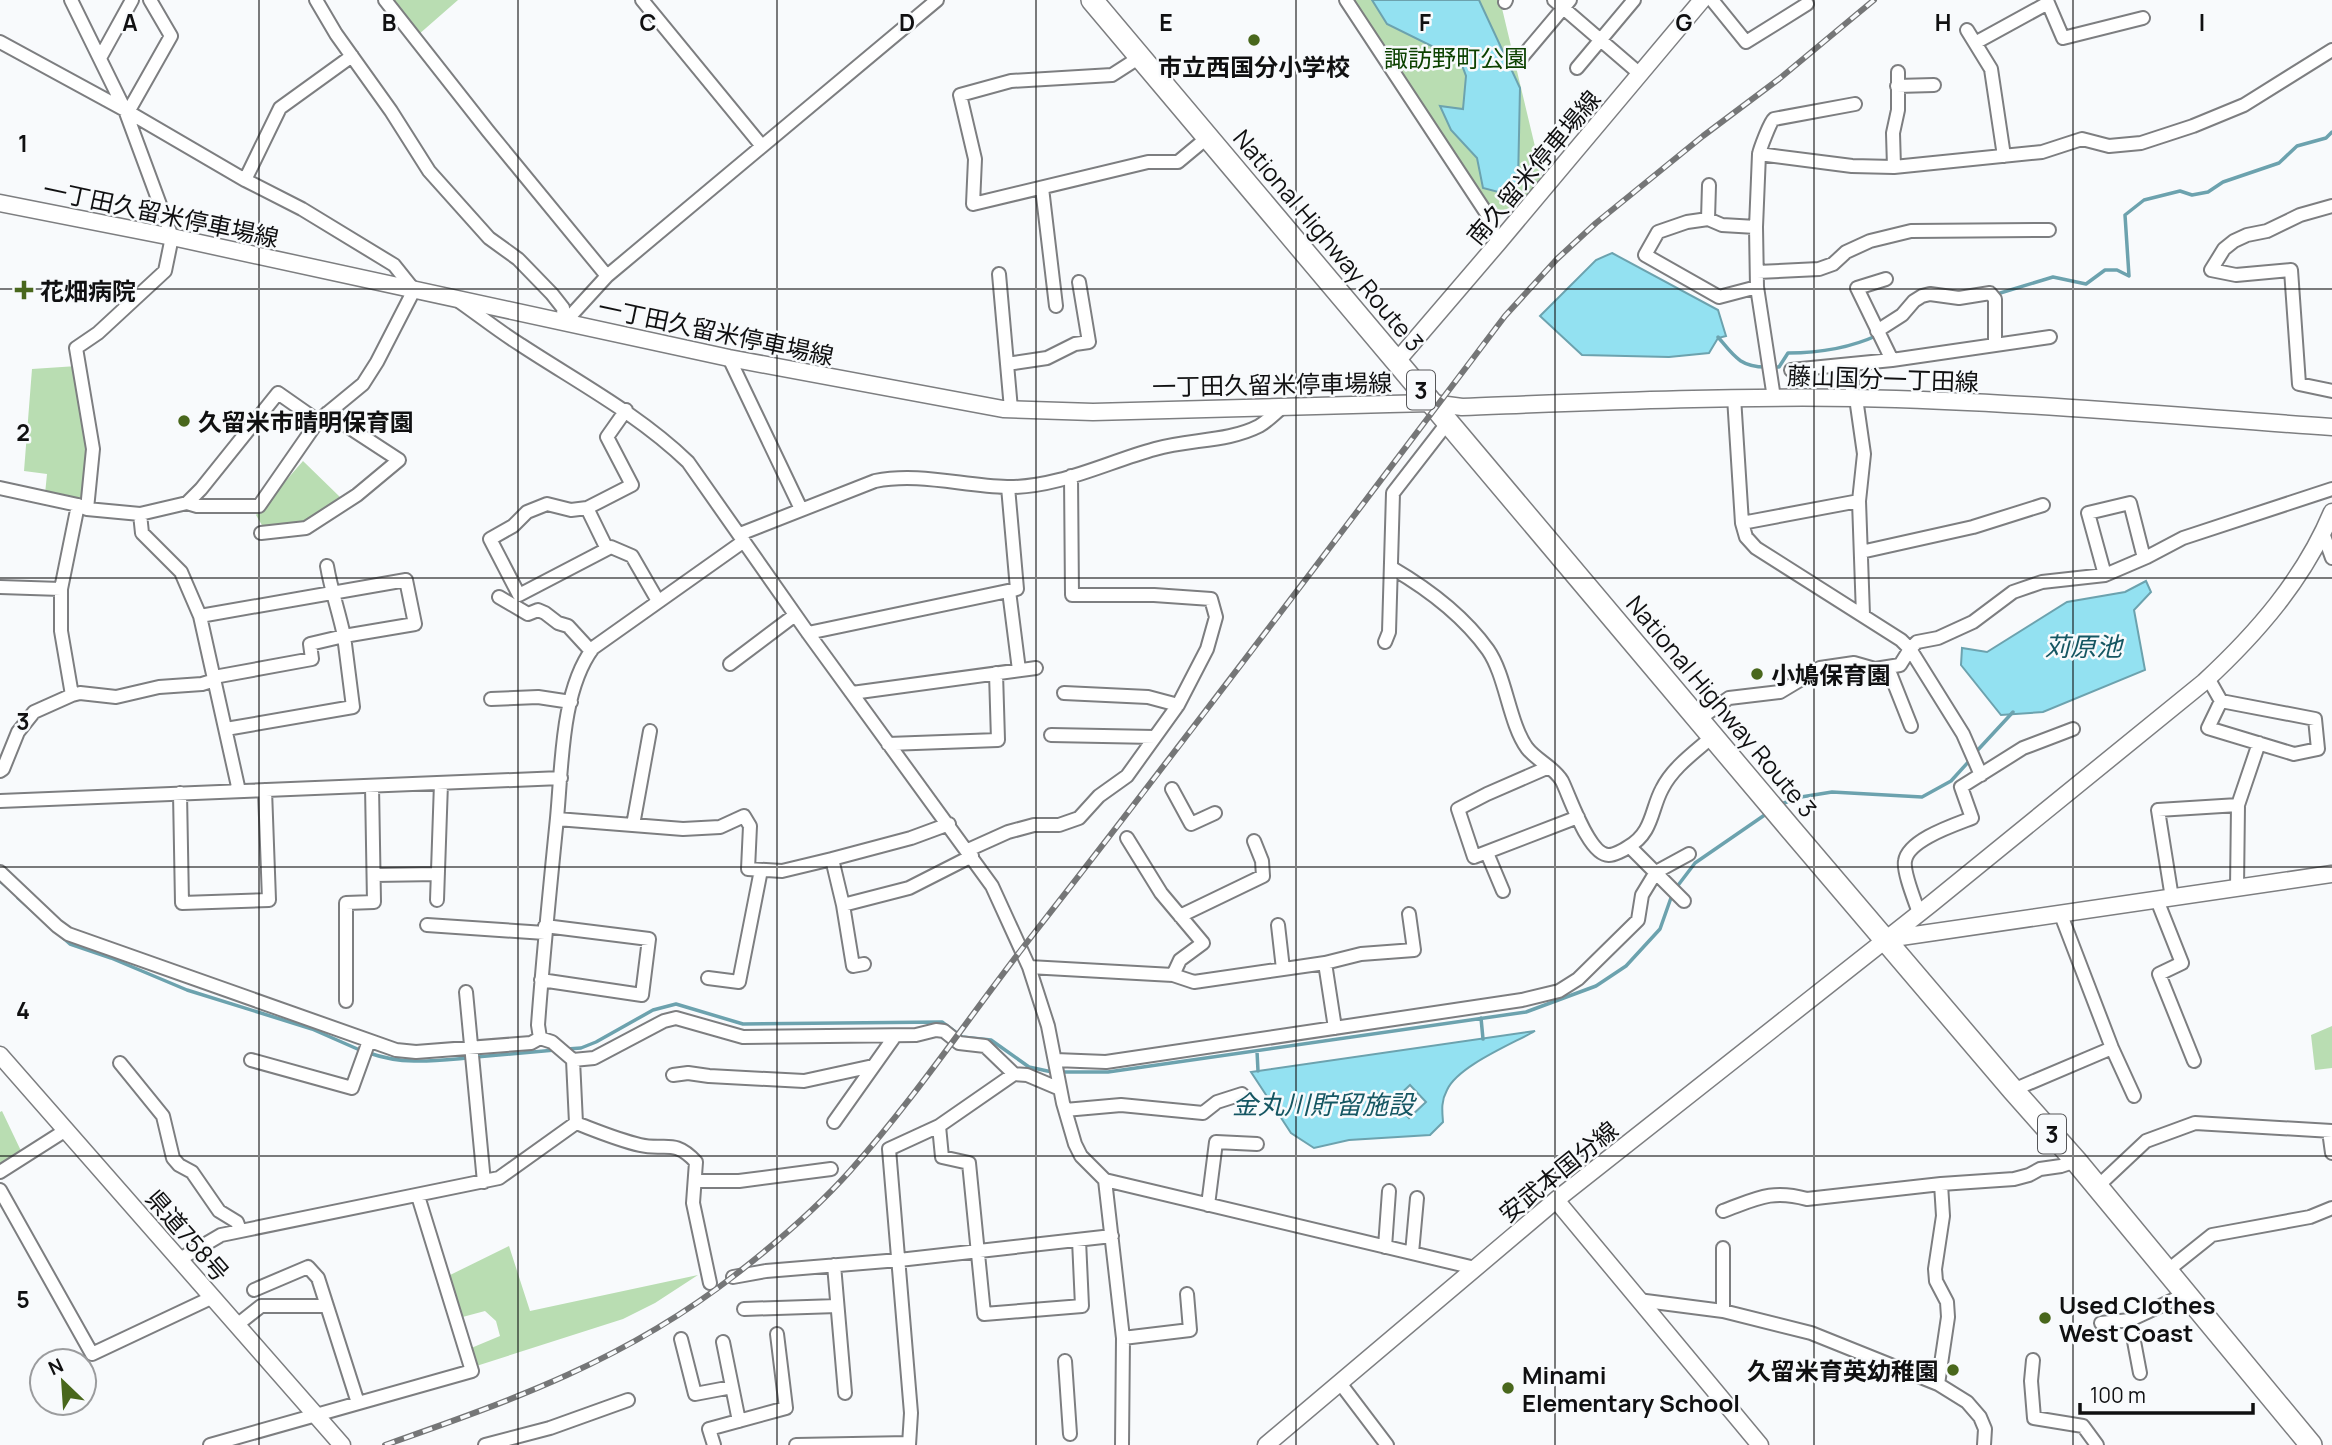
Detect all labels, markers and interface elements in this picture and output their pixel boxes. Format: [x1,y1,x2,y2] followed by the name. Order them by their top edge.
[122,6,138,38] text: A
[382,6,396,38] text: B
[640,6,657,38] text: C
[899,6,915,38] text: D
[1159,6,1173,38] text: E
[1419,6,1431,38] text: F
[1676,6,1693,38] text: G
[1935,6,1951,38] text: H
[2199,6,2205,38] text: I
[1246,32,1262,48] marker: 市立西国分小学校
[1384,41,1528,74] park label: 諏訪野町公園
[1158,50,1350,83] place label: 市立西国分小学校
[1459,83,1607,251] street label: 南久留米停車場線
[1226,122,1432,358] street label: National Highway Route 3
[18,127,28,159] text: 1
[40,172,282,254] street label: 一丁田久留米停車場線
[40,274,136,307] place label: 花畑病院
[14,280,34,300] marker: 花畑病院
[595,290,837,372] street label: 一丁田久留米停車場線
[1786,358,1980,398] street label: 藤山国分一丁田線
[1152,365,1392,403] street label: 一丁田久留米停車場線
[1407,370,1435,410] road number: 3
[198,405,414,438] place label: 久留米市晴明保育園
[176,413,192,429] marker: 久留米市晴明保育園
[16,416,30,448] text: 2
[1619,588,1825,824] street label: National Highway Route 3
[2044,628,2125,664] water label: 苅原池
[1771,658,1891,691] place label: 小鳩保育園
[1749,666,1765,682] marker: 小鳩保育園
[16,705,30,737] text: 3
[16,994,30,1026] text: 4
[1232,1086,1418,1122] water label: 金丸川貯留施設
[1492,1113,1624,1229] street label: 安武本国分線
[2038,1114,2066,1154] road number: 3
[139,1182,237,1288] street label: 県道758号
[16,1283,30,1315] text: 5
[2059,1288,2215,1349] place label: Used Clothes West Coast
[2037,1310,2053,1326] marker: Used Clothes West Coast
[28,1347,98,1417] north arrow
[44,1352,67,1381] text: N
[1747,1354,1939,1387] place label: 久留米育英幼稚園
[1522,1358,1740,1419] place label: Minami Elementary School
[1945,1362,1961,1378] marker: 久留米育英幼稚園
[2080,1372,2253,1416] scale bar
[1500,1380,1516,1396] marker: Minami Elementary School
[2090,1381,2146,1409] text: 100 m

